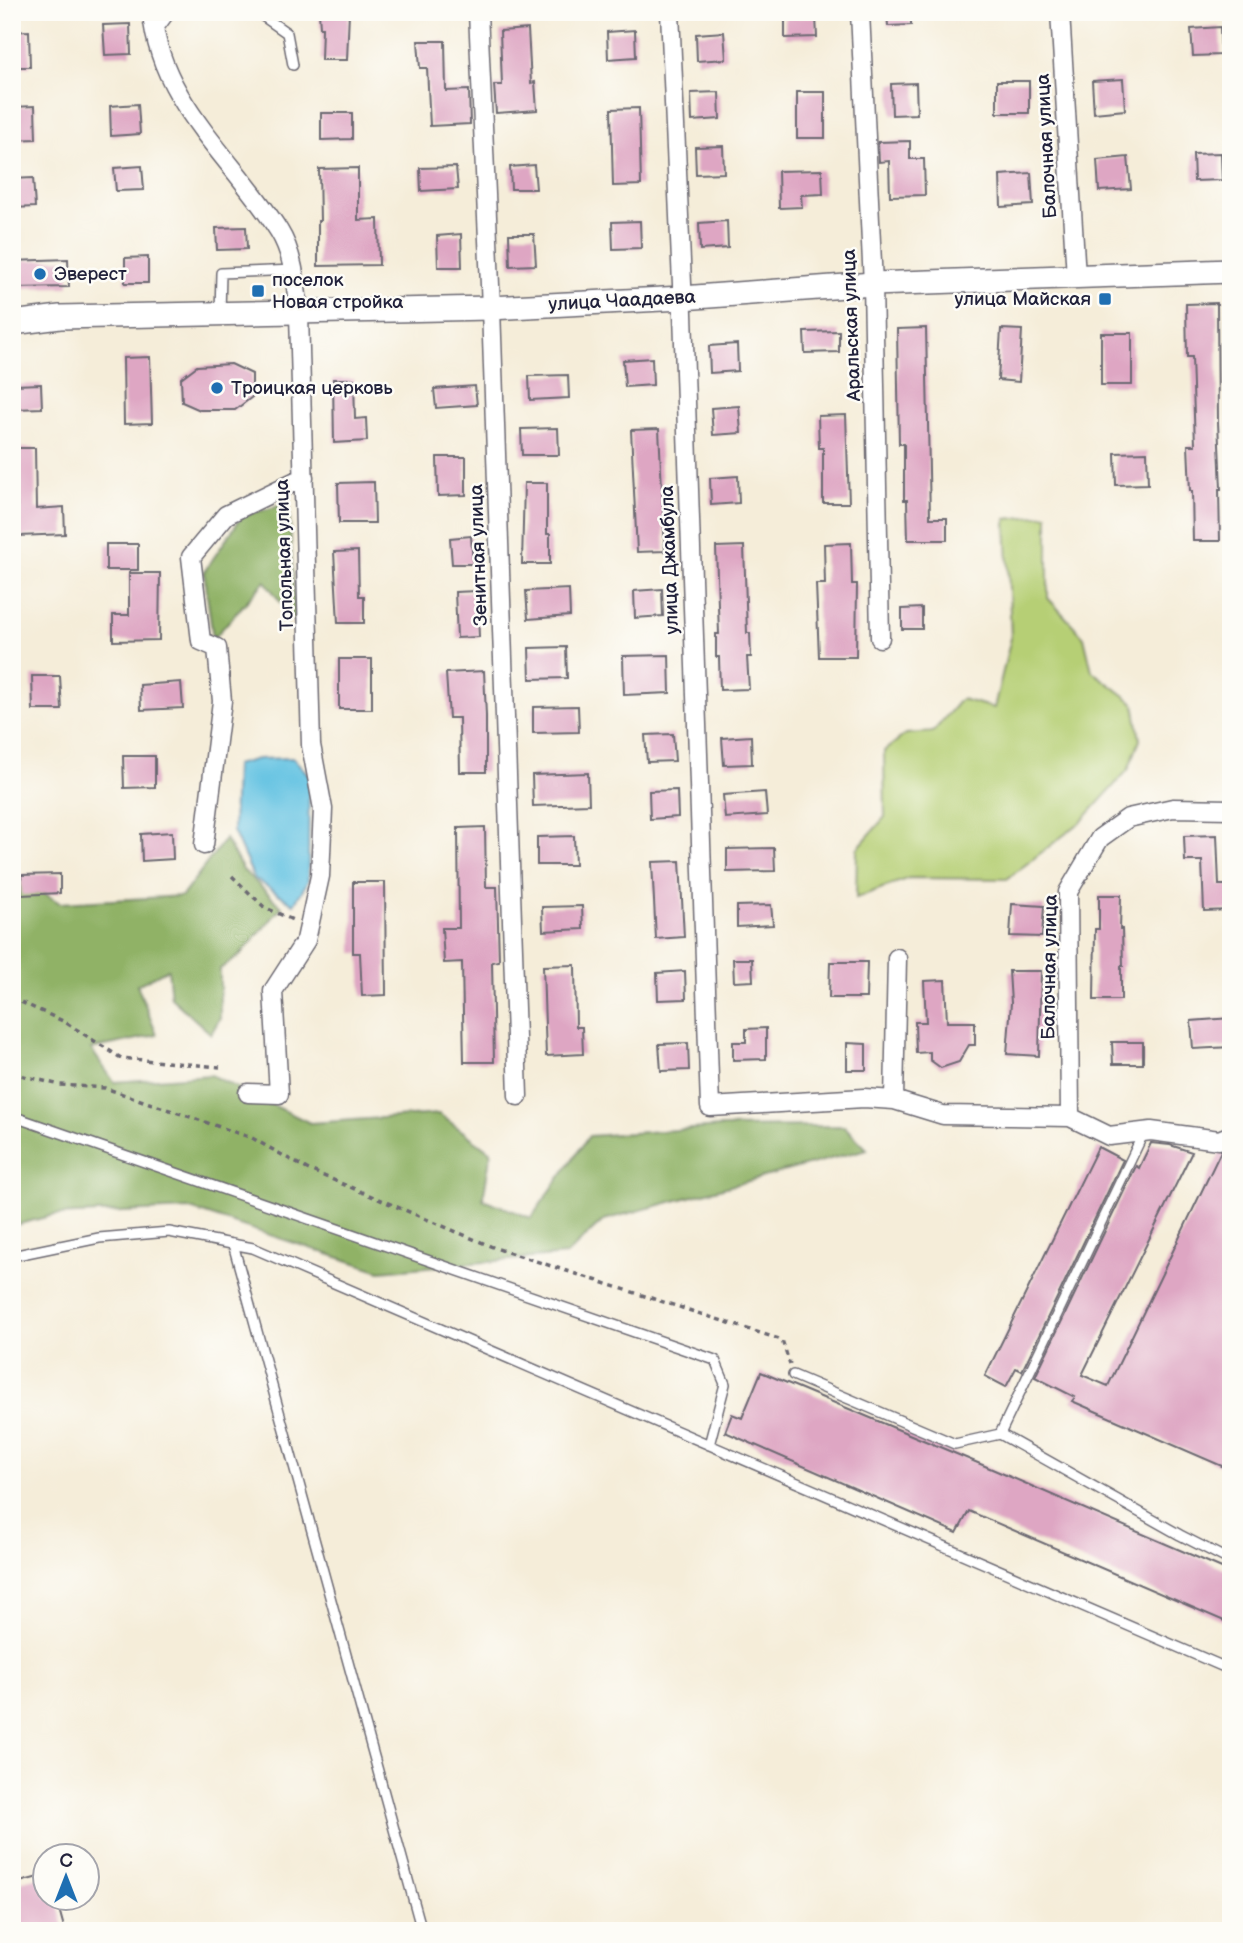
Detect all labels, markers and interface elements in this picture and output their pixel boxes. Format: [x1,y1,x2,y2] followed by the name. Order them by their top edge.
[1032,73,1062,219] street label: Балочная улица
[838,249,866,402] street label: Аральская улица
[54,263,127,286] place label: Эверест
[32,266,48,282] marker: Эверест
[272,269,404,314] place label: поселок Новая стройка
[250,283,266,299] marker: поселок Новая стройка
[548,286,696,316] street label: улица Чаадаева
[954,288,1091,311] place label: улица Майская
[1097,291,1113,307] marker: улица Майская
[231,377,393,400] place label: Троицкая церковь
[209,380,225,396] marker: Троицкая церковь
[271,479,299,631] street label: Топольная улица
[465,484,493,626] street label: Зенитная улица
[656,485,684,635] street label: улица Джамбула
[1037,894,1063,1040] street label: Балочная улица
[32,1842,102,1912] north arrow
[59,1850,73,1873] text: С

